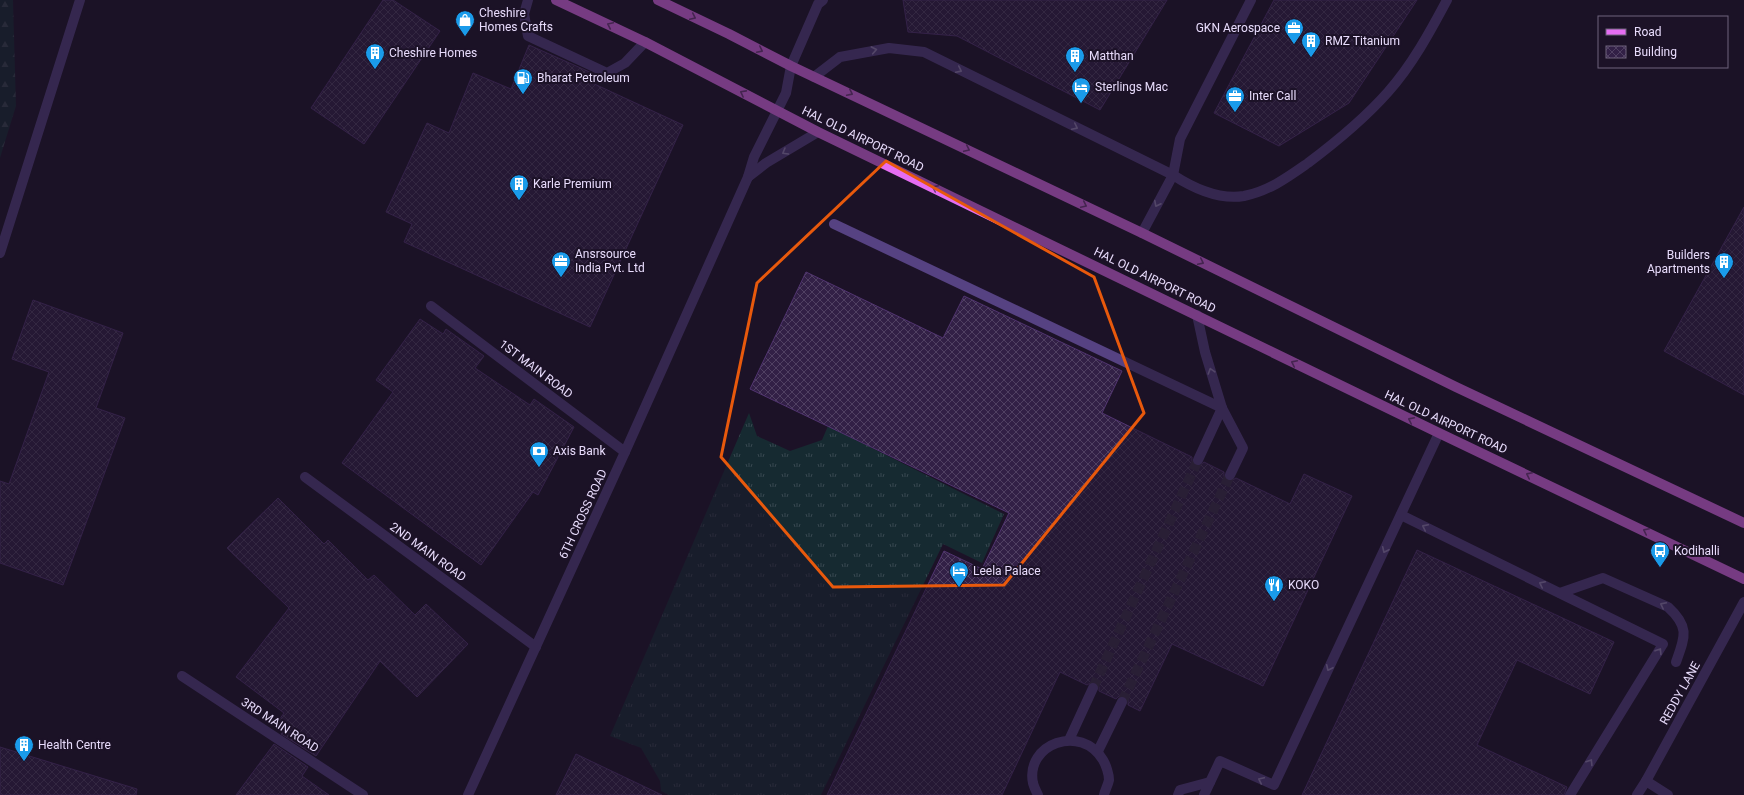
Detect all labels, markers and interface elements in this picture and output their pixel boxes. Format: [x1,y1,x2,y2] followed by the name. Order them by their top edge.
[479,6,553,34] place label: Cheshire Homes Crafts
[454,9,476,37] shop icon: Cheshire Homes Crafts
[689,12,696,20] one-way arrow
[1598,16,1728,68] legend
[1283,17,1305,45] office icon: GKN Aerospace
[1196,21,1280,35] place label: GKN Aerospace
[607,22,614,30] one-way arrow
[1634,25,1662,39] text: Road
[1300,30,1322,58] building icon: RMZ Titanium
[1325,34,1400,48] place label: RMZ Titanium
[364,42,386,70] building icon: Cheshire Homes
[756,45,763,53] one-way arrow
[1064,45,1086,73] building icon: Matthan
[1634,45,1677,59] text: Building
[389,46,477,60] place label: Cheshire Homes
[871,47,877,55] one-way arrow
[1089,49,1134,63] place label: Matthan
[955,65,962,72] one-way arrow
[512,67,534,95] fuel station icon: Bharat Petroleum
[537,71,630,85] place label: Bharat Petroleum
[1070,76,1092,104] hotel icon: Sterlings Mac
[1095,80,1168,94] place label: Sterlings Mac
[1224,85,1246,113] office icon: Inter Call
[845,88,853,96] one-way arrow
[1249,89,1296,103] place label: Inter Call
[740,90,748,98] one-way arrow
[800,103,926,175] street label: HAL OLD AIRPORT ROAD
[1071,122,1079,130] one-way arrow
[962,144,970,152] one-way arrow
[782,147,789,154] one-way arrow
[508,173,530,201] building icon: Karle Premium
[533,177,612,191] place label: Karle Premium
[932,185,939,193] one-way arrow
[1080,200,1087,208] one-way arrow
[1154,200,1162,207] one-way arrow
[1092,244,1218,316] street label: HAL OLD AIRPORT ROAD
[575,247,645,275] place label: Ansrsource India Pvt. Ltd
[1647,248,1710,276] place label: Builders Apartments
[550,250,572,278] office icon: Ansrsource India Pvt. Ltd
[1713,251,1735,279] building icon: Builders Apartments
[1197,257,1204,265] one-way arrow
[497,337,576,401] street label: 1ST MAIN ROAD
[1291,360,1298,368] one-way arrow
[1207,368,1216,375] one-way arrow
[1382,387,1510,457] street label: HAL OLD AIRPORT ROAD
[1408,417,1415,425] one-way arrow
[528,440,550,468] bank icon: Axis Bank
[553,444,607,458] place label: Axis Bank
[556,467,610,561] street label: 6TH CROSS ROAD
[1525,472,1533,480] one-way arrow
[387,520,469,584] street label: 2ND MAIN ROAD
[1422,524,1429,532] one-way arrow
[1642,528,1650,536] one-way arrow
[1649,540,1671,568] bus stop icon: Kodihalli
[1674,544,1720,558] place label: Kodihalli
[1382,546,1390,554] one-way arrow
[948,560,970,588] hotel icon: Leela Palace
[973,564,1041,578] place label: Leela Palace
[1263,574,1285,602] restaurant icon: KOKO
[1288,578,1319,592] place label: KOKO
[1539,581,1546,589] one-way arrow
[1660,603,1667,610] one-way arrow
[1654,648,1661,655] one-way arrow
[1657,659,1703,727] street label: REDDY LANE
[1326,664,1334,671] one-way arrow
[239,695,321,755] street label: 3RD MAIN ROAD
[13,734,35,762] building icon: Health Centre
[38,738,111,752] place label: Health Centre
[1586,759,1593,766] one-way arrow
[1258,776,1265,784] one-way arrow

